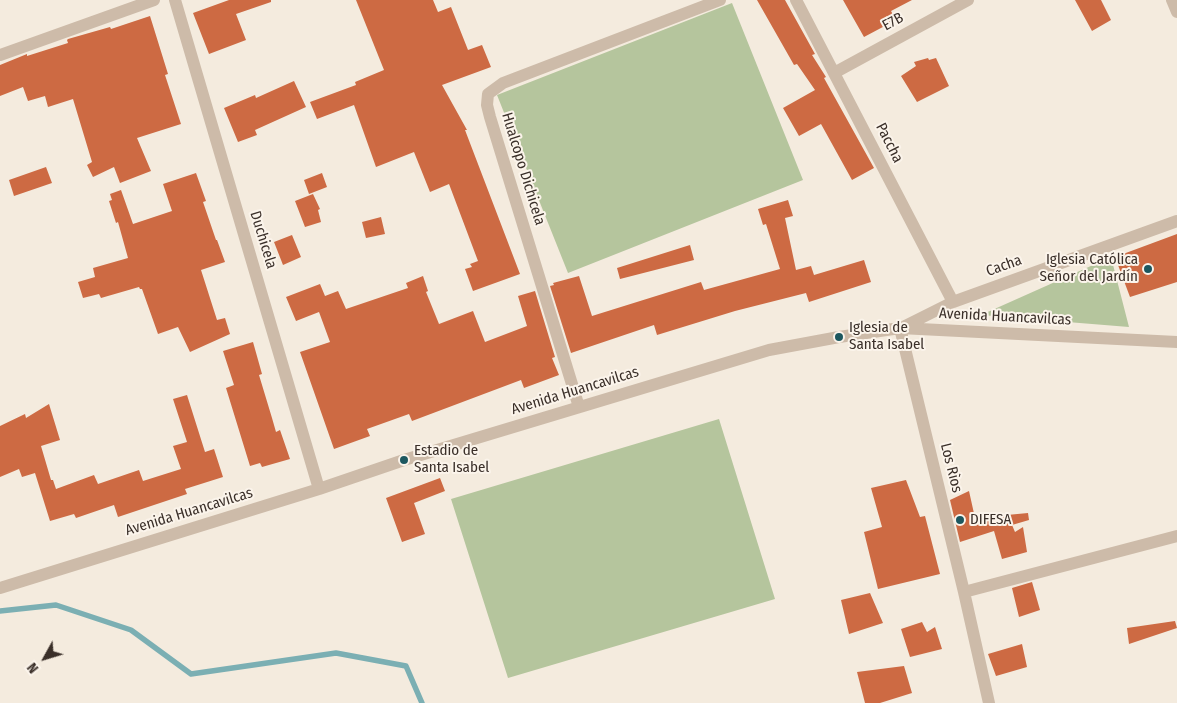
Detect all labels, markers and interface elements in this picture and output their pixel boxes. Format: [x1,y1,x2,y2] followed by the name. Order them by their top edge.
[879,9,907,35] street label: E7B
[497,111,549,227] street label: Hualcopo Dichicela
[871,120,907,166] street label: Paccha
[246,209,280,271] street label: Duchicela
[984,251,1024,281] street label: Cacha
[1039,251,1138,286] place label: Iglesia Católica Señor del Jardín
[1142,263,1154,275] marker: Iglesia Católica Señor del Jardín
[938,305,1072,329] street label: Avenida Huancavilcas
[849,319,924,354] place label: Iglesia de Santa Isabel
[833,331,845,343] marker: Iglesia de Santa Isabel
[509,363,641,419] street label: Avenida Huancavilcas
[936,441,966,495] street label: Los Rìos
[414,442,489,477] place label: Estadio de Santa Isabel
[398,454,410,466] marker: Estadio de Santa Isabel
[123,484,255,540] street label: Avenida Huancavilcas
[970,511,1011,529] place label: DIFESA
[954,514,966,526] marker: DIFESA
[20,633,70,683] north arrow
[24,659,42,676] text: N

